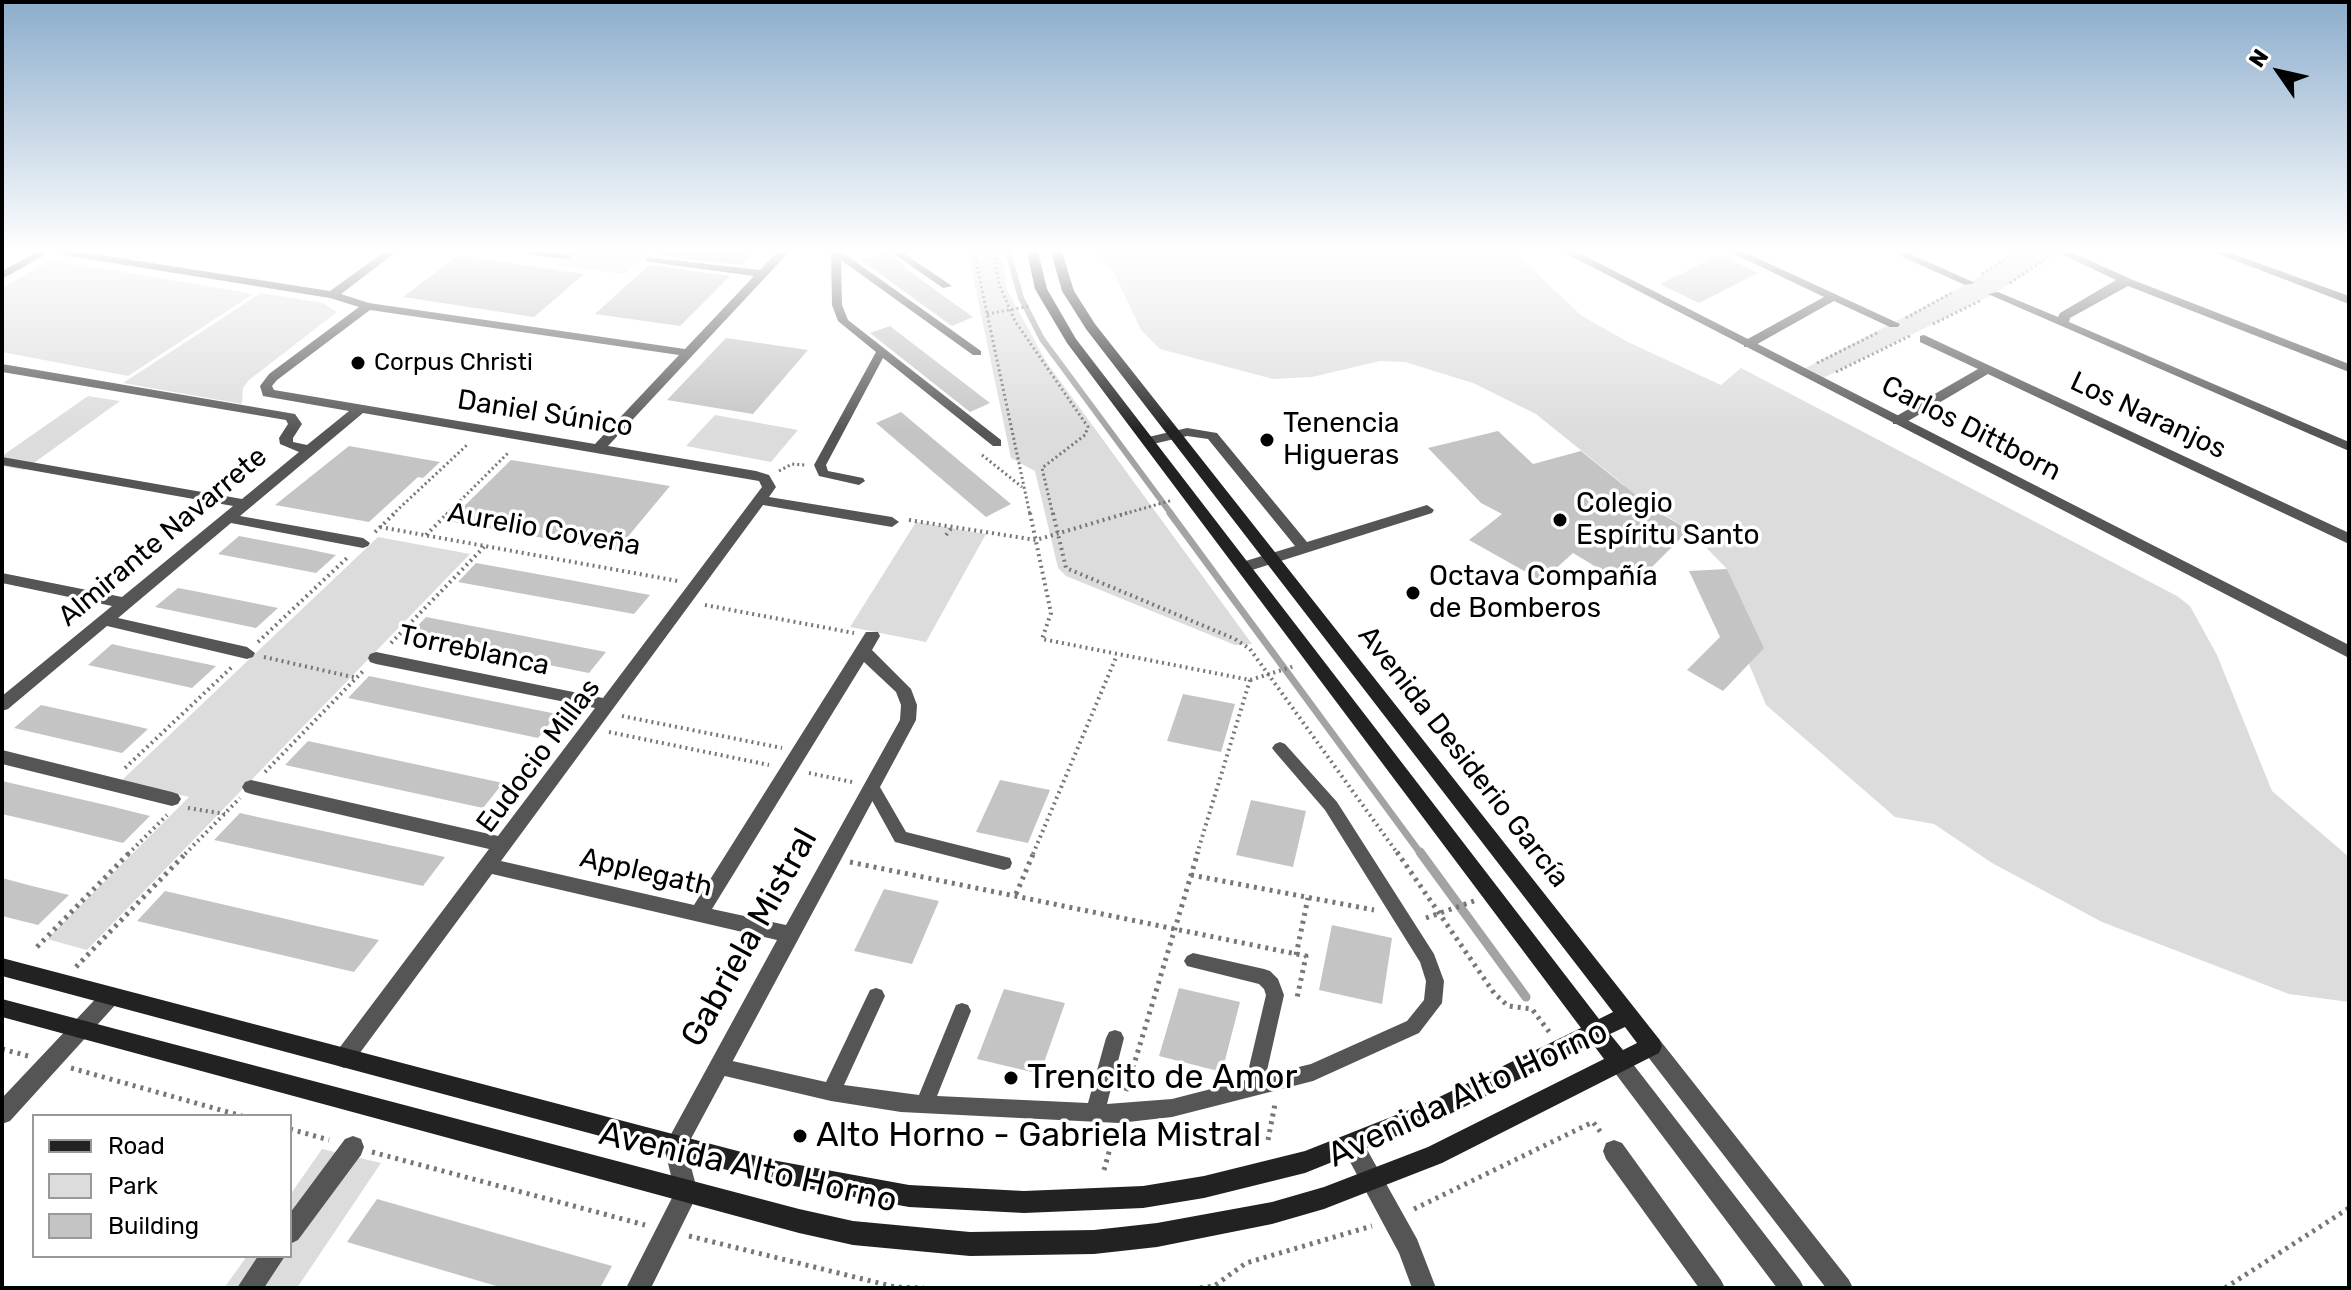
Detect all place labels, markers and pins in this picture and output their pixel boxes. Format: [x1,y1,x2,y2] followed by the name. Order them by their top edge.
[374,349,533,377] place label: Corpus Christi
[349,354,367,372] marker: Corpus Christi
[1283,407,1400,473] place label: Tenencia Higueras
[1258,431,1276,449] marker: Tenencia Higueras
[1576,487,1759,553] place label: Colegio Espíritu Santo
[1551,511,1569,529] marker: Colegio Espíritu Santo
[1429,560,1658,626] place label: Octava Compañía de Bomberos
[1404,584,1422,602] marker: Octava Compañía de Bomberos
[1027,1058,1297,1098] place label: Trencito de Amor
[1002,1069,1020,1087] marker: Trencito de Amor
[816,1116,1261,1156] place label: Alto Horno - Gabriela Mistral
[791,1127,809,1145] marker: Alto Horno - Gabriela Mistral

